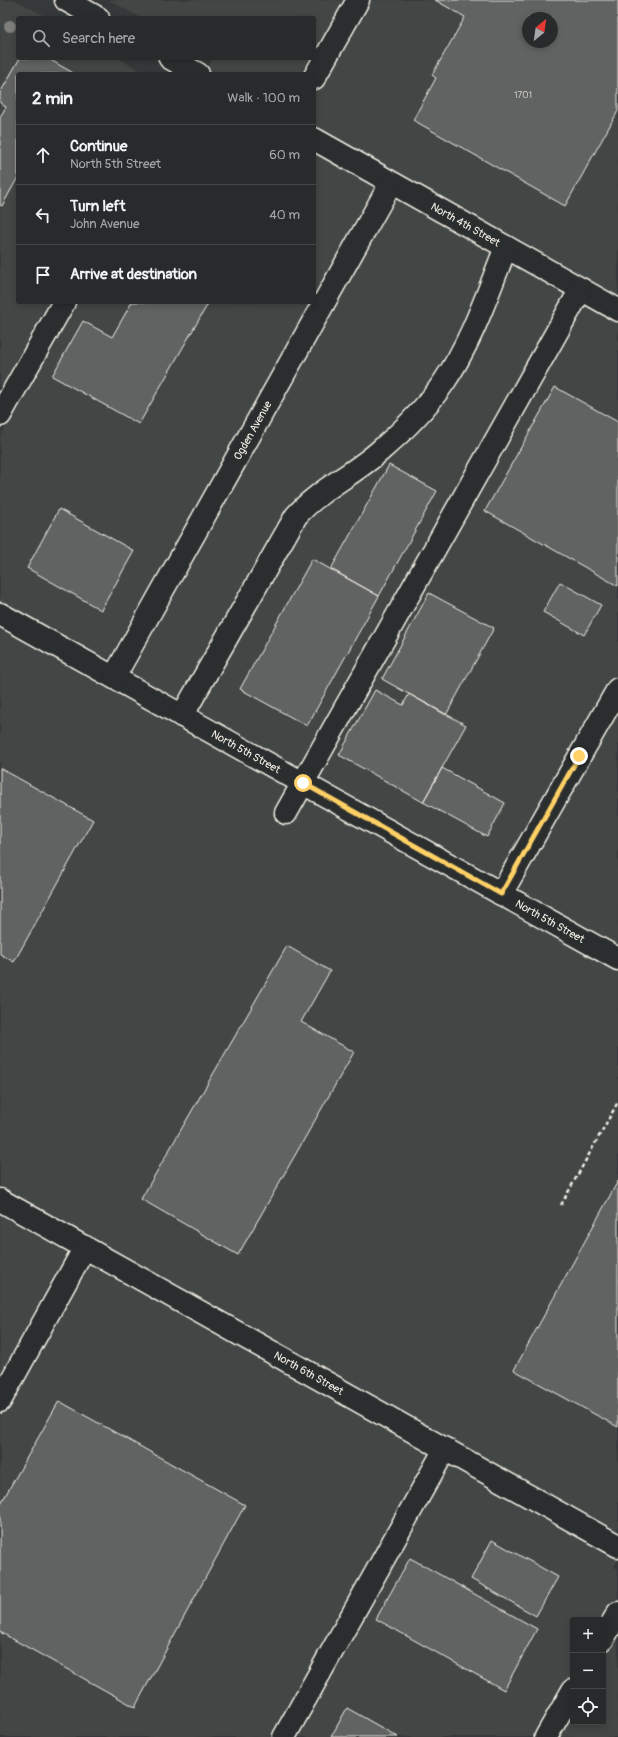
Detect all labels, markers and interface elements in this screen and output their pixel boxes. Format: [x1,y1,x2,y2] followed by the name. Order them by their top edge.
[522,12,558,48] north arrow
[16,16,316,60] search box
[30,27,52,49] icon: search
[62,29,135,48] text: Search here
[32,88,73,109] text: 2 min
[227,90,300,106] text: Walk · 100 m
[514,90,532,101] house number: 1701
[70,137,128,156] text: Continue
[32,144,54,166] icon: ahead
[269,147,300,163] text: 60 m
[70,156,161,172] text: North 5th Street
[70,197,126,216] text: Turn left
[429,200,503,249] street label: North 4th Street
[32,204,54,226] icon: left
[269,207,300,223] text: 40 m
[70,216,139,232] text: John Avenue
[32,264,54,286] icon: arrive
[70,265,197,284] text: Arrive at destination
[231,398,274,462] street label: Ogden Avenue
[209,727,284,776] street label: North 5th Street
[570,747,588,765] route end
[294,774,312,792] route start
[513,897,587,946] street label: North 5th Street
[272,1348,346,1398] street label: North 6th Street
[570,1617,606,1725] map controls
[570,1617,606,1653] button: +
[570,1653,606,1689] button: −
[570,1689,606,1725] button: locate

